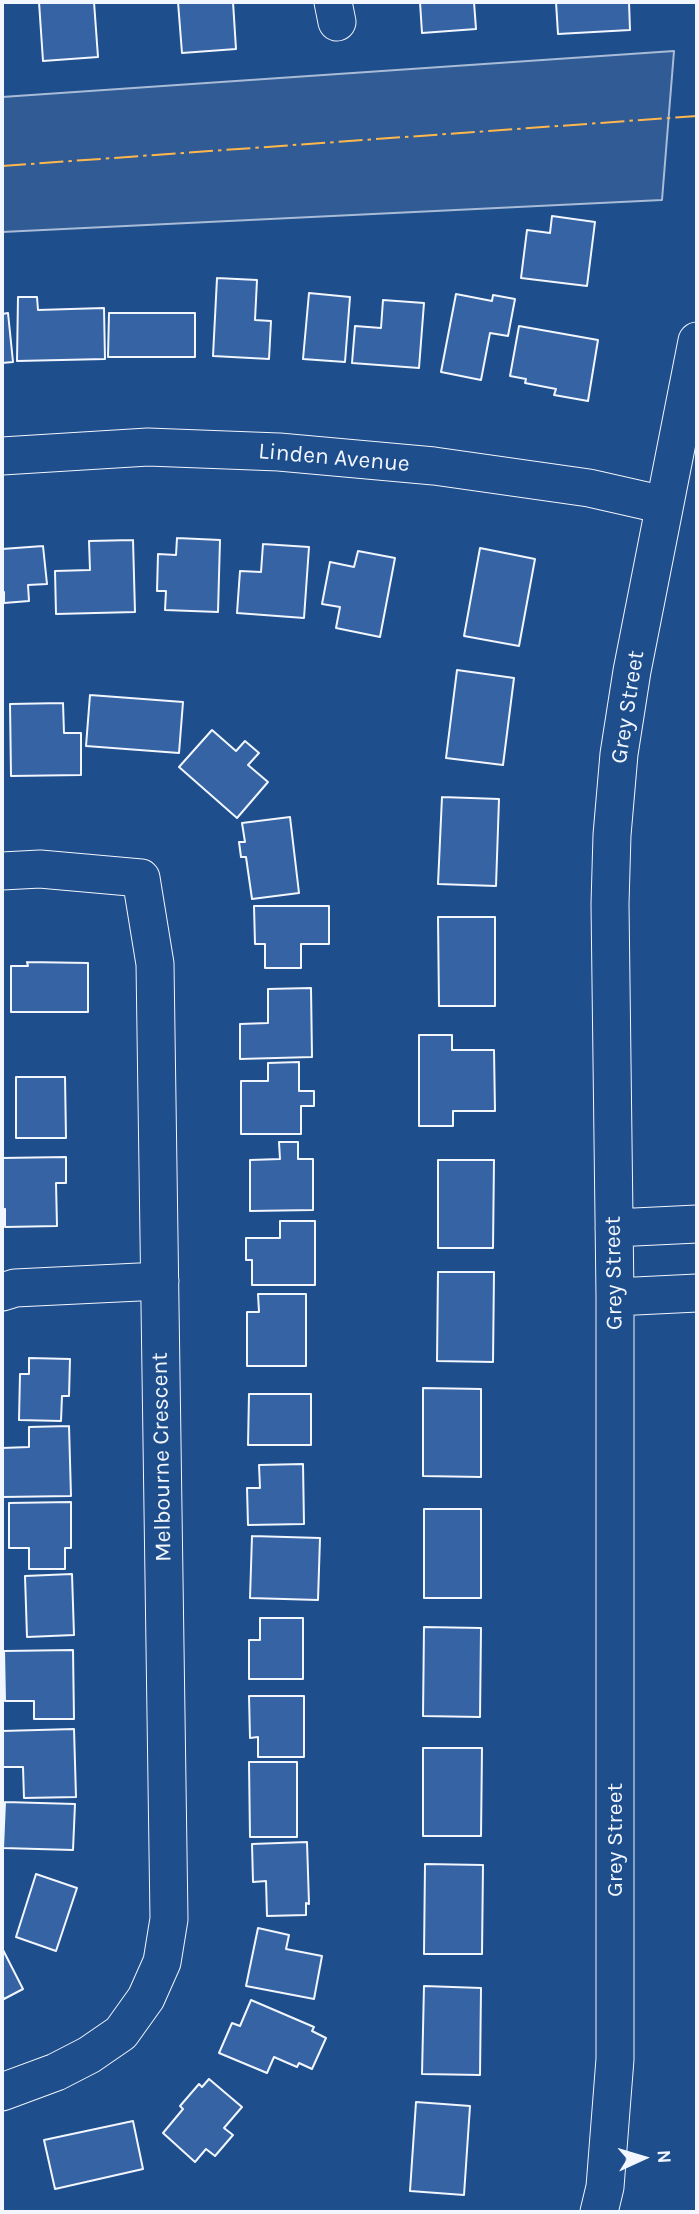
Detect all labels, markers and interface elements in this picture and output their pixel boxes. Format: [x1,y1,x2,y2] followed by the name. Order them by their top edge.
[257,438,411,478] street label: Linden Avenue
[605,648,651,766] street label: Grey Street
[599,1216,629,1330] street label: Grey Street
[146,1352,178,1562] street label: Melbourne Crescent
[601,1783,629,1897] street label: Grey Street
[608,2123,678,2193] north arrow
[653,2149,675,2164] text: N

